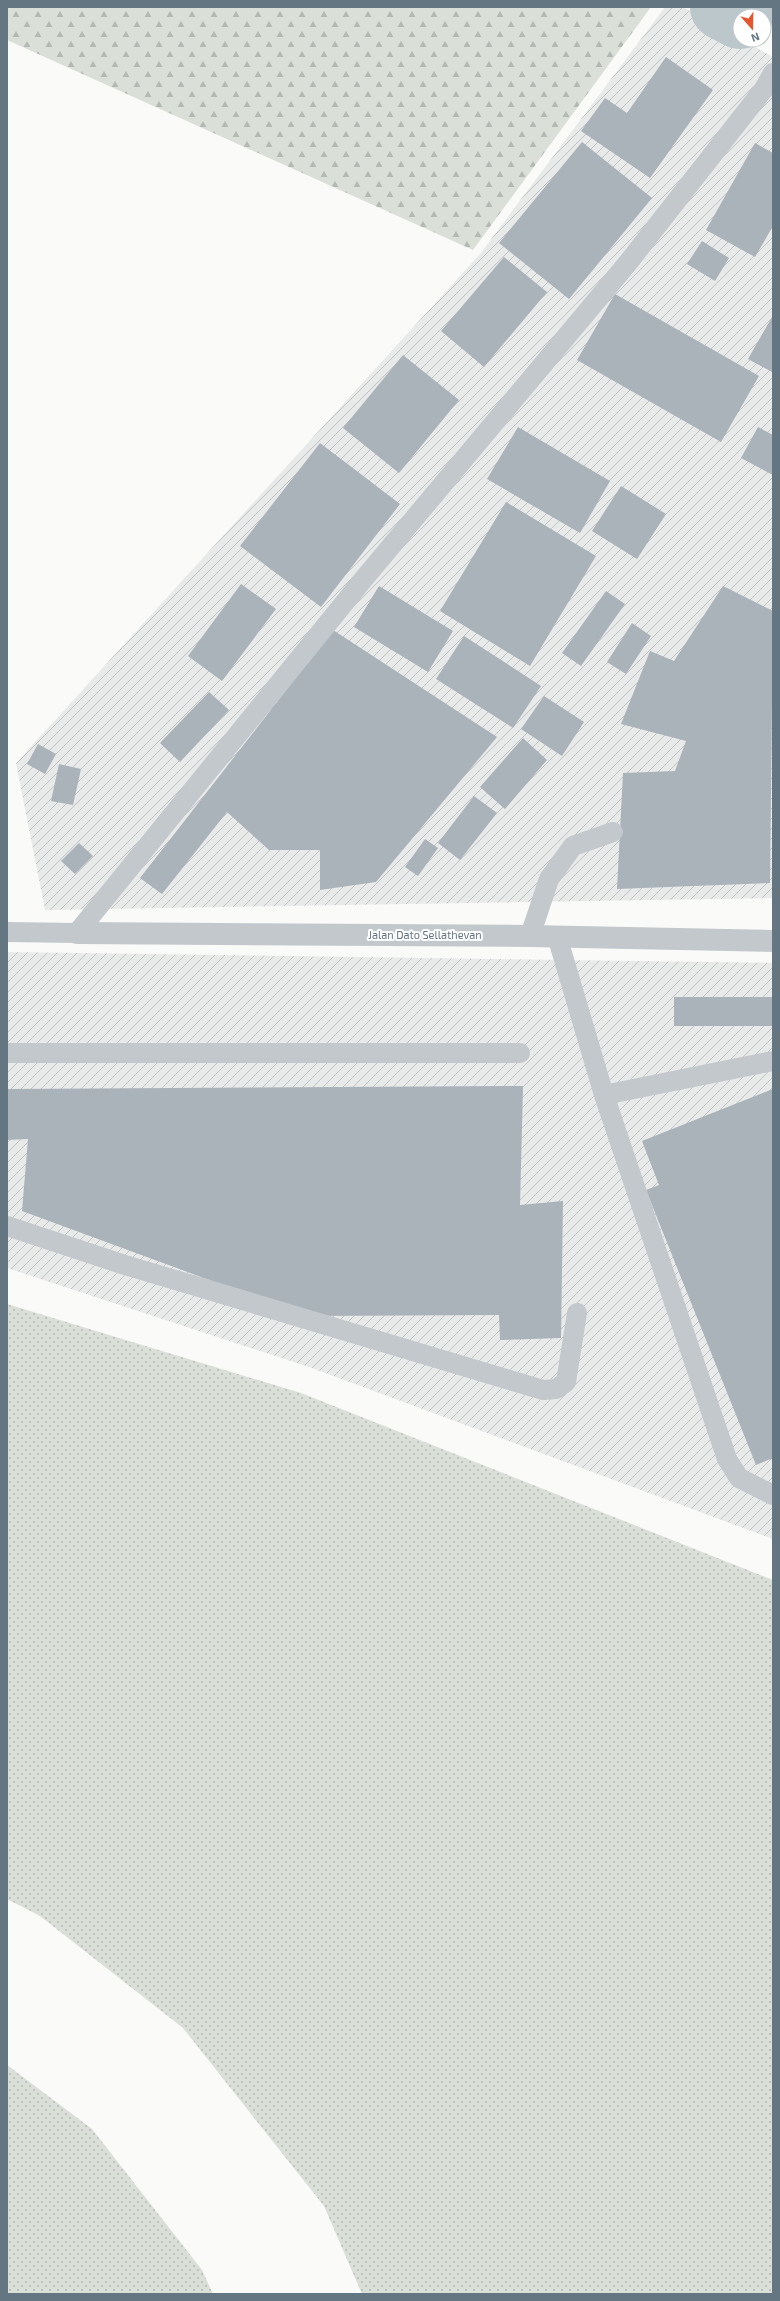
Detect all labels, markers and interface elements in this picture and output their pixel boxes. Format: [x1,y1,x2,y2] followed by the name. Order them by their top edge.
[732,8,772,48] north arrow
[750,30,762,45] text: N
[368,928,482,941] street label: Jalan Dato Sellathevan

